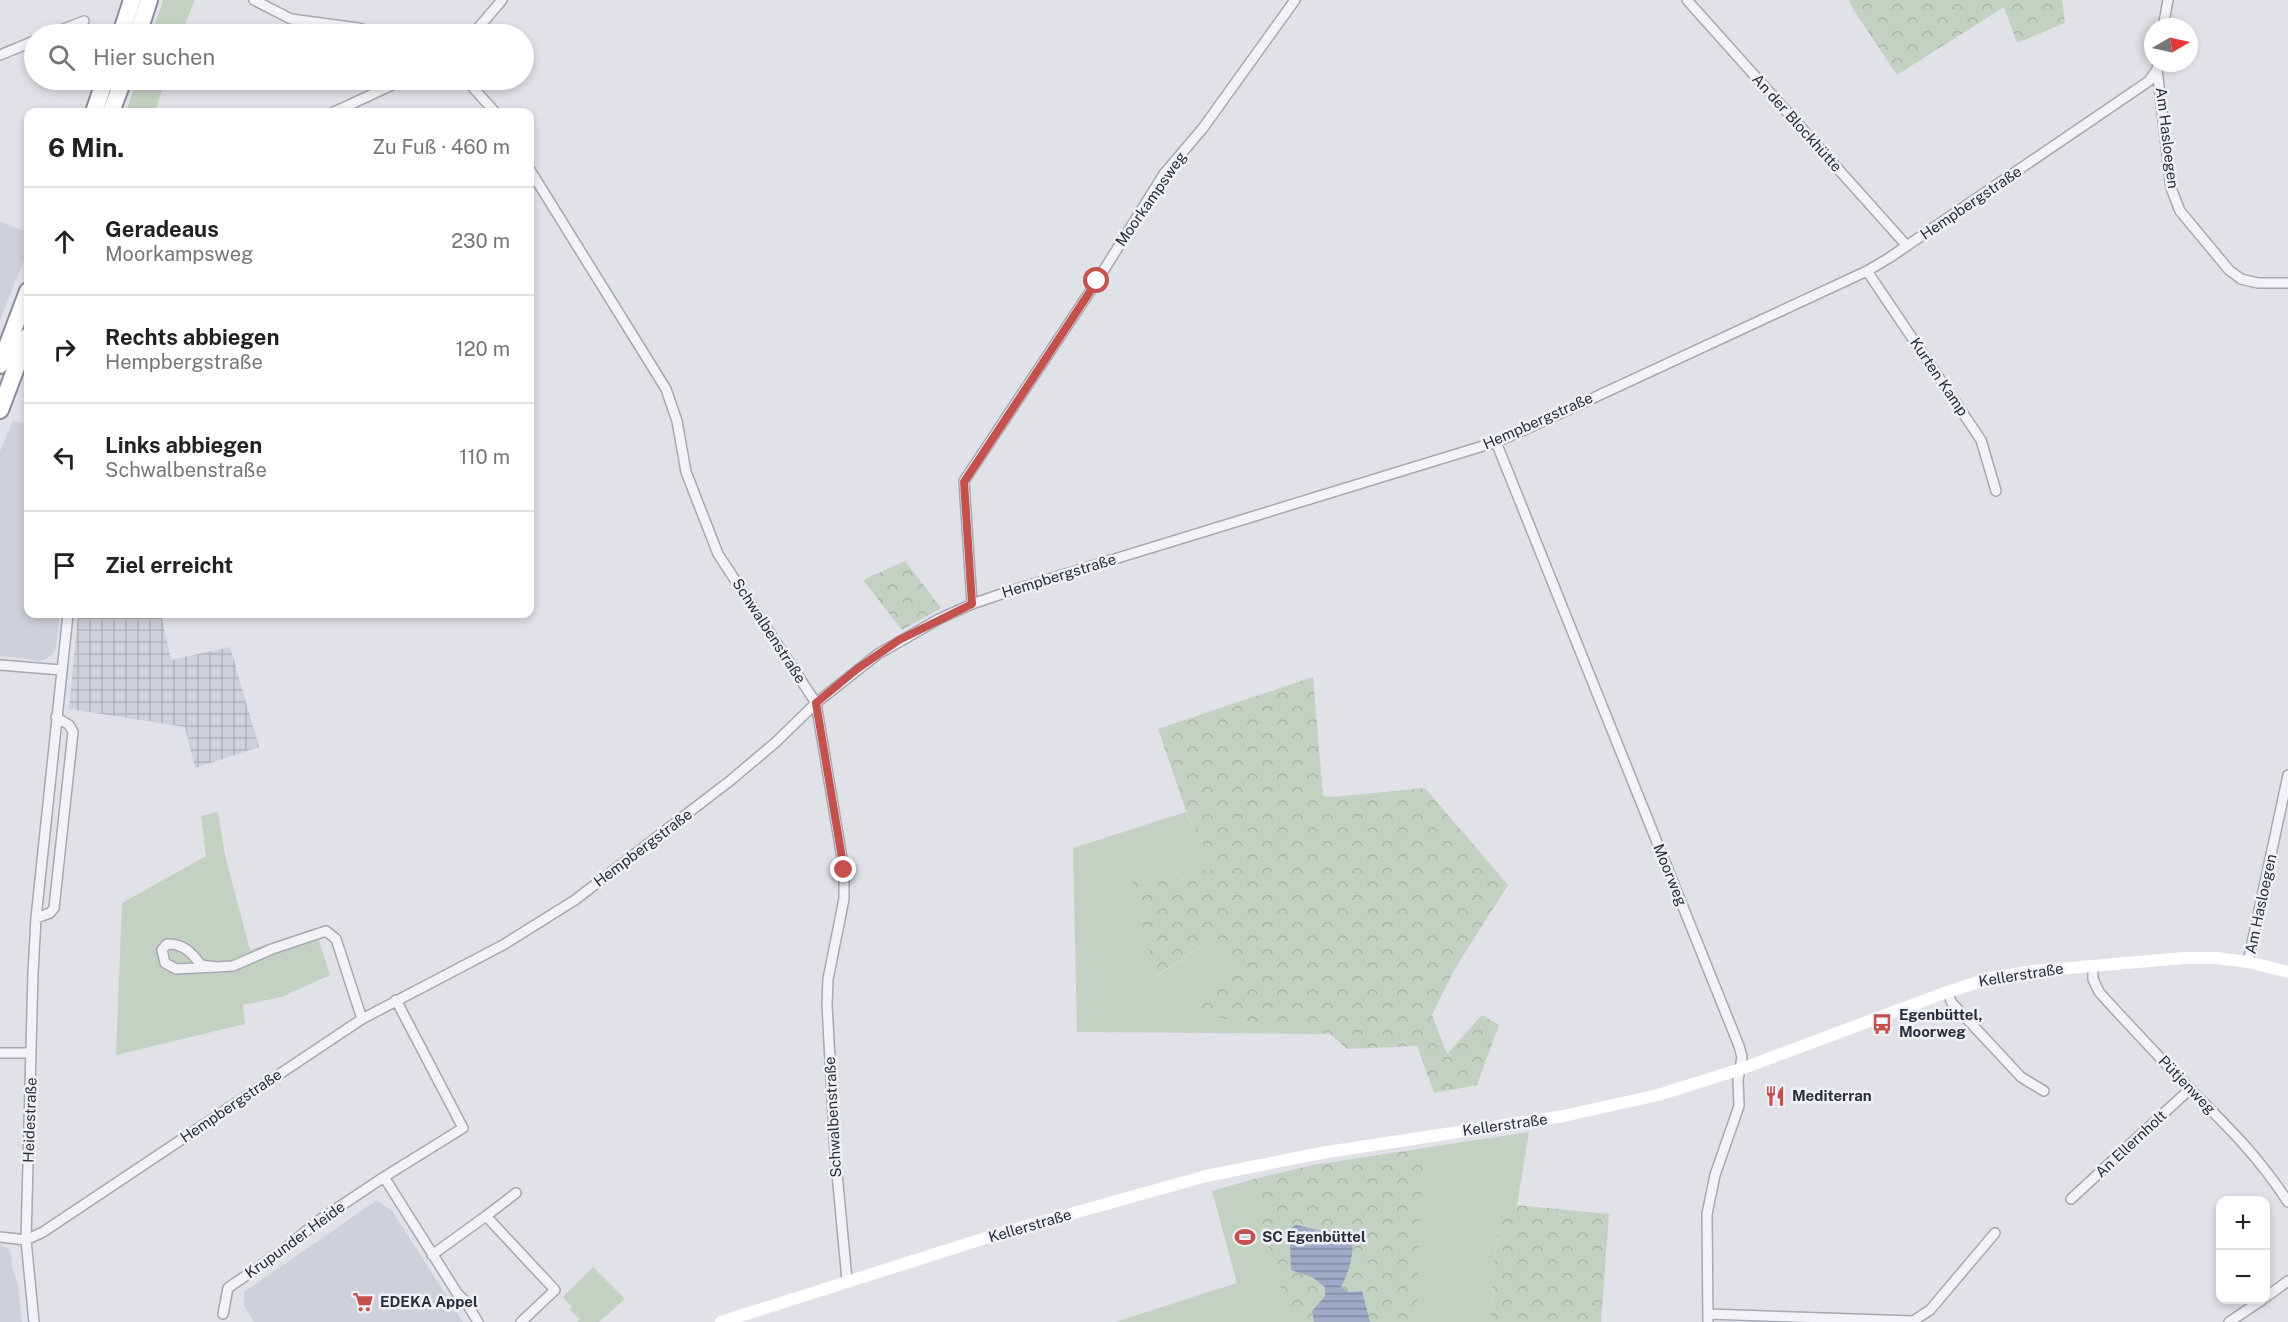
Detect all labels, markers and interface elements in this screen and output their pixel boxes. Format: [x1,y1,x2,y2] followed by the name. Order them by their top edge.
[2144,18,2198,72] north arrow
[24,24,534,90] search box
[45,41,78,74] icon: search
[93,44,215,70] text: Hier suchen
[1749,70,1846,175] street label: An der Blockhütte
[2153,86,2182,190] street label: Am Hasloegen
[48,132,124,163] text: 6 Min.
[372,135,510,159] text: Zu Fuß · 460 m
[1112,148,1189,249] street label: Moorkampsweg
[1917,162,2025,243] street label: Hempbergstraße
[105,216,219,242] text: Geradeaus
[48,225,81,258] icon: ahead
[451,229,510,253] text: 230 m
[105,242,253,266] text: Moorkampsweg
[1083,267,1109,293] route start
[105,324,280,350] text: Rechts abbiegen
[48,333,81,366] icon: right
[1907,334,1972,419] street label: Kurten Kamp
[456,337,510,361] text: 120 m
[105,350,263,374] text: Hempbergstraße
[1480,389,1595,452] street label: Hempbergstraße
[105,432,262,458] text: Links abbiegen
[48,441,81,474] icon: left
[459,445,510,469] text: 110 m
[105,458,267,482] text: Schwalbenstraße
[48,549,81,582] icon: arrive
[1000,550,1118,601] street label: Hempbergstraße
[105,552,233,578] text: Ziel erreicht
[729,575,810,686] street label: Schwalbenstraße
[590,805,695,890] street label: Hempbergstraße
[1650,841,1691,908] street label: Moorweg
[2242,852,2279,955] street label: Am Hasloegen
[830,856,856,882] route end
[1977,959,2065,990] street label: Kellerstraße
[1899,1006,1983,1040] place label: Egenbüttel, Moorweg
[1870,1012,1894,1036] bus stop icon: Egenbüttel, Moorweg
[2155,1052,2219,1117] street label: Pütjenweg
[821,1056,844,1178] street label: Schwalbenstraße
[177,1065,285,1146] street label: Hempbergstraße
[20,1077,39,1163] street label: Heidestraße
[1763,1084,1787,1108] restaurant icon: Mediterran
[1792,1087,1872,1104] place label: Mediterran
[2092,1106,2170,1181] street label: An Ellernholt
[1461,1110,1548,1139] street label: Kellerstraße
[2216,1196,2270,1304] map controls
[2216,1196,2270,1250] button: +
[241,1198,348,1282] street label: Krupunder Heide
[986,1206,1073,1245] street label: Kellerstraße
[1233,1225,1257,1249] sports icon: SC Egenbüttel
[1262,1228,1366,1245] place label: SC Egenbüttel
[2216,1250,2270,1304] button: −
[351,1290,375,1314] supermarket icon: EDEKA Appel
[380,1293,478,1310] place label: EDEKA Appel

